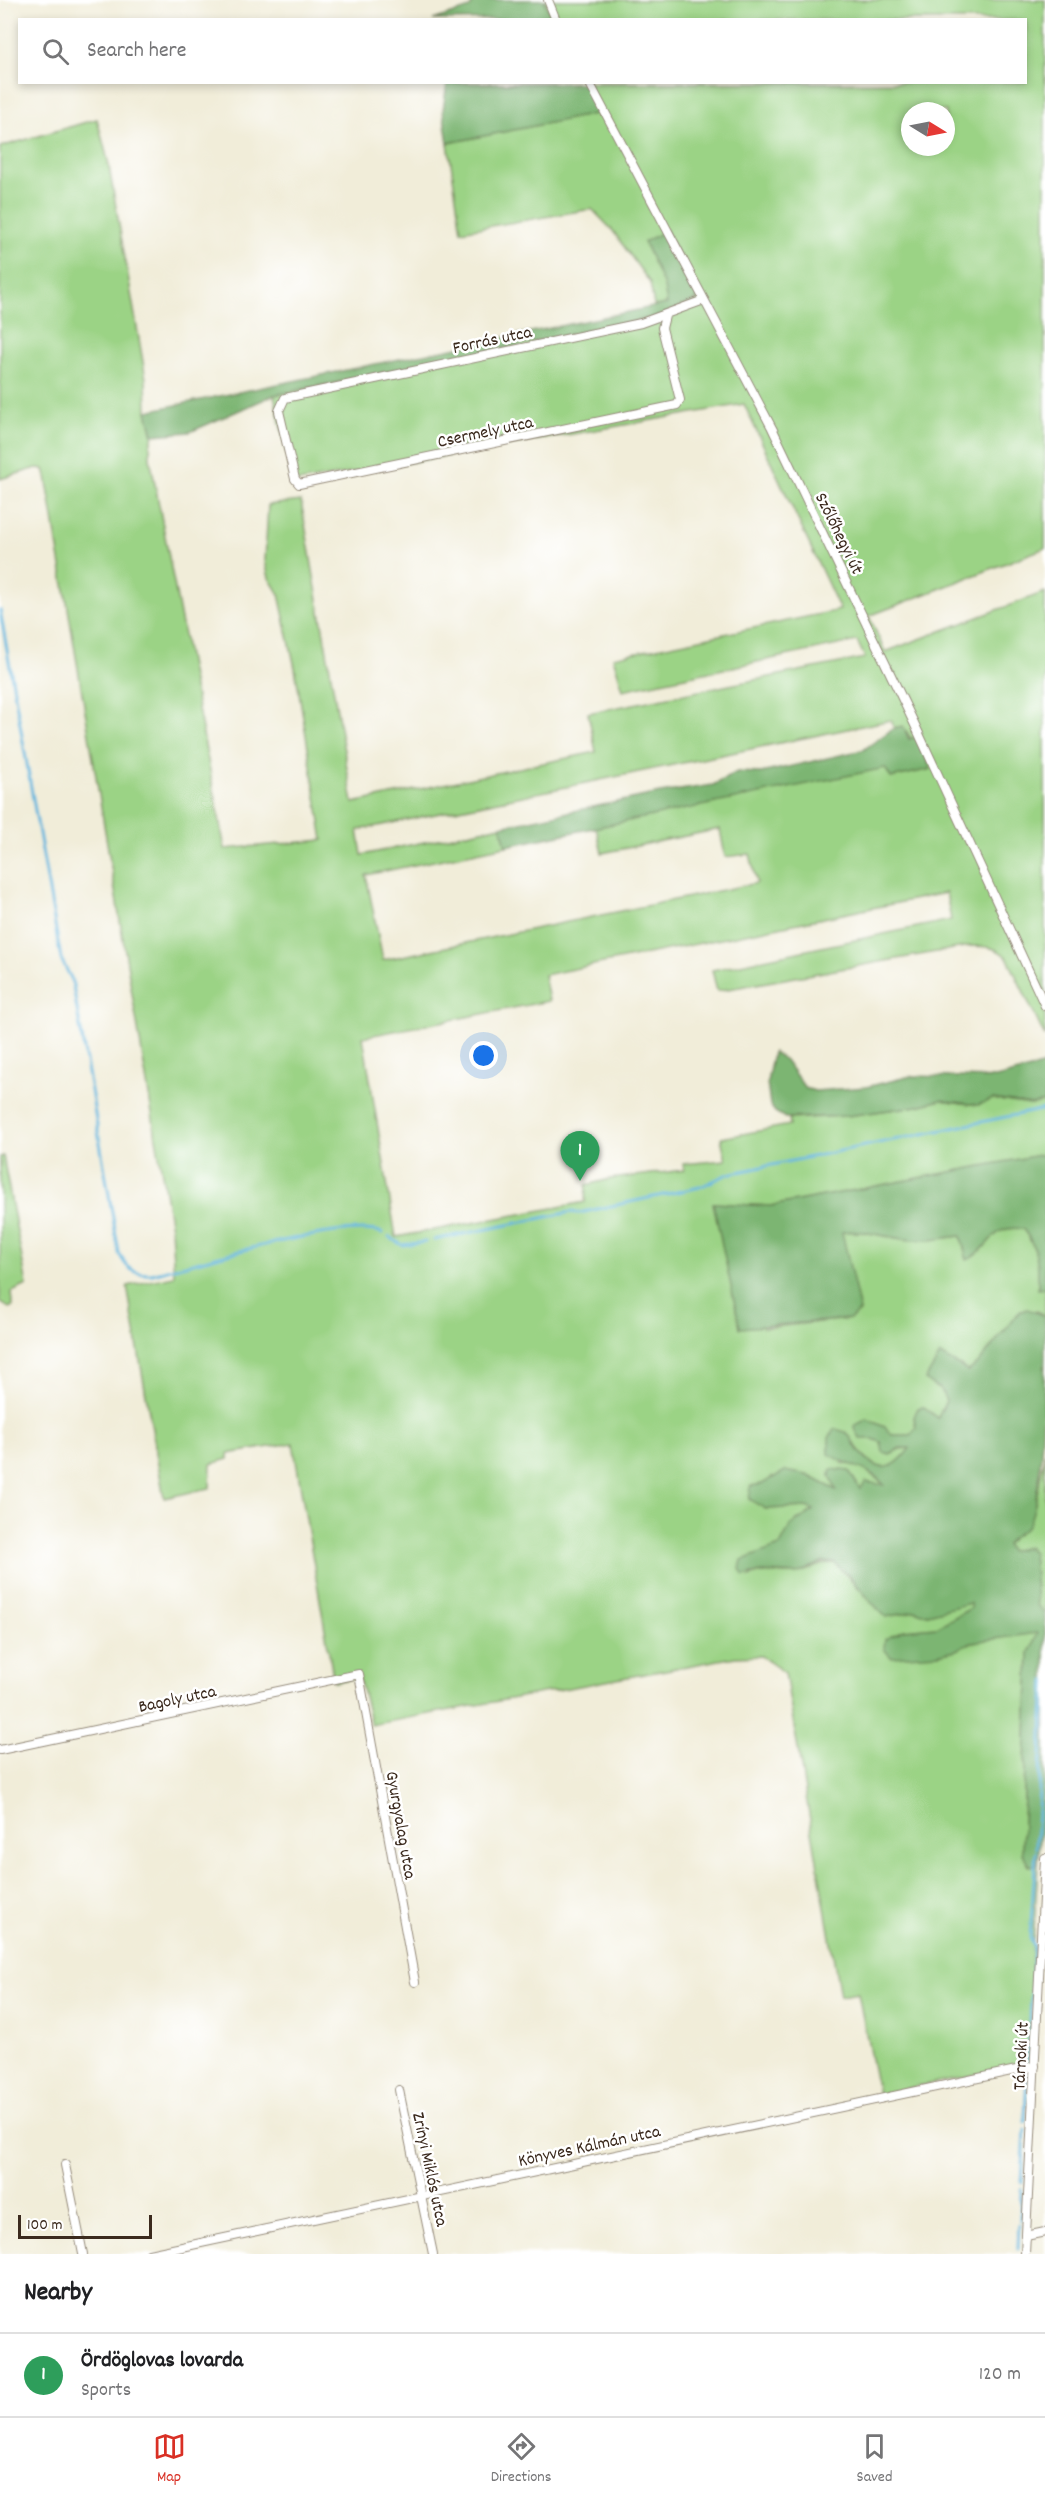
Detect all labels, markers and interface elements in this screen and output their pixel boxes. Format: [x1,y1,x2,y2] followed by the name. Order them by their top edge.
[18,18,1027,84] search box
[39,35,72,68] icon: search
[87,36,186,67] text: Search here
[901,102,955,156] north arrow
[451,321,535,362] street label: Forrás utca
[435,411,536,456] street label: Csermely utca
[807,489,868,580] street label: Szőlőhegyi út
[469,1041,498,1070] your location
[560,1132,600,1181] pin: 1
[136,1680,219,1721] street label: Bagoly utca
[378,1769,421,1882] street label: Gyurgyalag utca
[1008,2021,1037,2091] street label: Tárnoki út
[404,2110,453,2230] street label: Zrínyi Miklós utca
[516,2120,663,2175] street label: Könyves Kálmán utca
[18,2212,152,2240] scale bar
[27,2214,63,2237] text: 100 m
[24,2275,92,2312] text: Nearby
[81,2346,243,2377] text: Ördöglovas lovarda
[41,2361,46,2389] text: 1
[979,2361,1021,2389] text: 120 m
[81,2377,131,2405] text: Sports
[153,2430,186,2489] tab: Map
[491,2430,551,2489] tab: Directions
[857,2430,892,2489] tab: Saved

